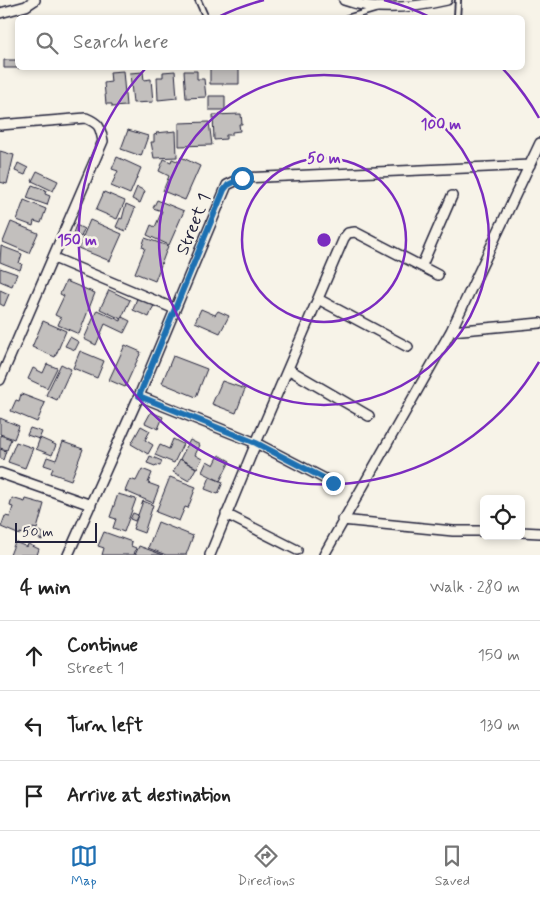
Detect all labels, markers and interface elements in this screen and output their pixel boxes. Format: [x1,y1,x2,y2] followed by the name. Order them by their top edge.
[15,15,525,70] search box
[33,29,61,57] icon: search
[73,30,169,55] text: Search here
[421,115,461,135] text: 100 m
[307,149,341,169] text: 50 m
[231,167,254,190] route start
[171,190,217,259] street label: Street 1
[57,231,97,251] text: 150 m
[315,231,333,249] centre of rings
[322,472,345,495] route end
[480,495,525,540] map controls
[480,495,525,540] button: locate
[15,520,98,543] scale bar
[22,523,53,541] text: 50 m
[20,574,71,602] text: 4 min
[430,577,520,598] text: Walk · 280 m
[67,633,138,658] text: Continue
[20,642,48,670] icon: ahead
[478,645,520,666] text: 150 m
[67,658,124,679] text: Street 1
[20,712,48,740] icon: left
[67,713,143,738] text: Turn left
[479,715,520,736] text: 130 m
[20,782,48,810] icon: arrive
[67,783,231,808] text: Arrive at destination
[70,842,98,890] tab: Map
[238,842,295,890] tab: Directions
[435,842,470,890] tab: Saved

